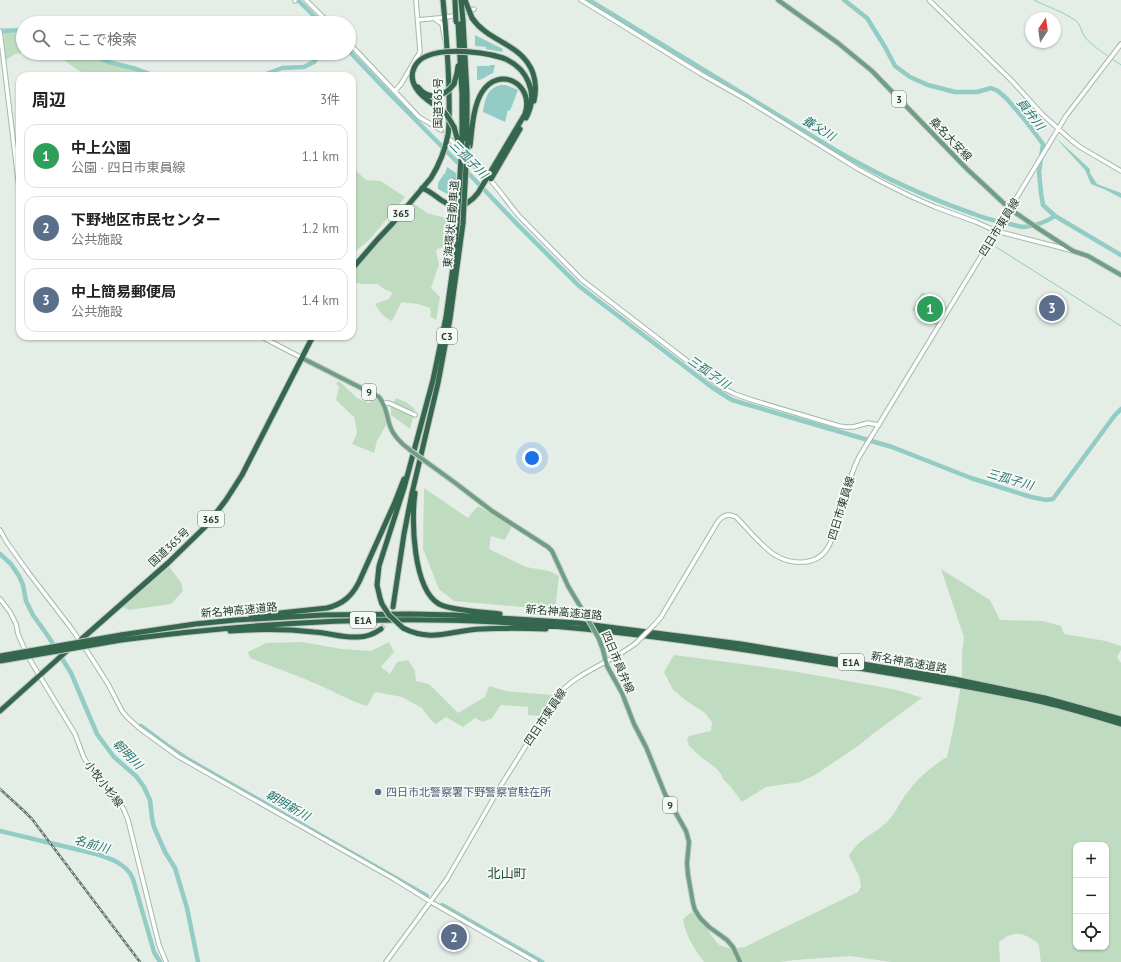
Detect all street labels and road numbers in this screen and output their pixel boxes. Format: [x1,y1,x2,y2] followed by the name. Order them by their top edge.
[431,78,445,129] street label: 国道365号
[892,91,906,107] road number: 3
[927,114,975,164] street label: 桑名大安線
[440,180,462,268] street label: 東海環状自動車道
[976,195,1022,259] street label: 四日市東員線
[388,205,414,221] road number: 365
[437,328,457,344] road number: C3
[362,384,376,400] road number: 9
[825,474,857,542] street label: 四日市東員線
[198,511,224,527] road number: 365
[146,524,192,570] street label: 国道365号
[200,600,278,620] street label: 新名神高速道路
[525,602,603,622] street label: 新名神高速道路
[350,612,376,628] road number: E1A
[599,629,637,695] street label: 四日市員弁線
[870,648,948,676] street label: 新名神高速道路
[838,654,864,670] road number: E1A
[521,686,569,748] street label: 四日市東員線
[82,758,126,810] street label: 小牧小杉線
[663,797,677,813] road number: 9

